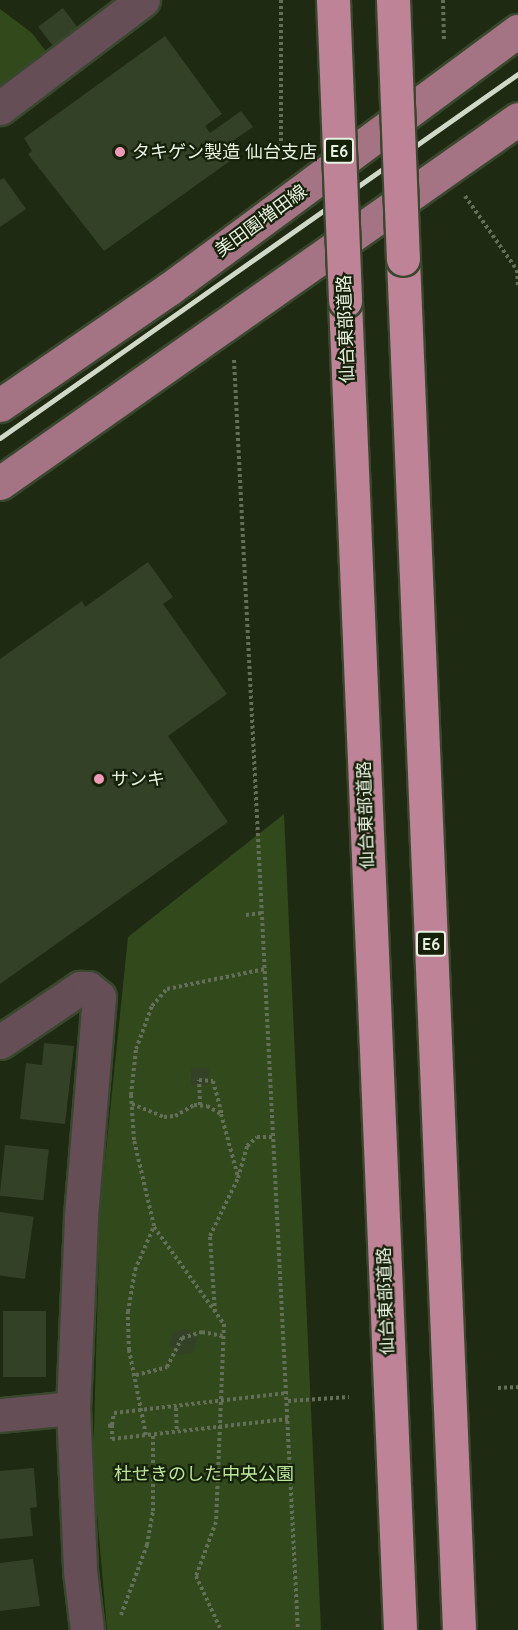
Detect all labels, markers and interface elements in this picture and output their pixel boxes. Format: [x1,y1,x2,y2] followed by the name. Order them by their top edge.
[324,138,354,164] road number: E6
[132,141,317,163] place label: タキゲン製造 仙台支店
[113,145,127,159] marker: タキゲン製造 仙台支店
[211,181,311,261] street label: 美田園増田線
[333,275,359,383] street label: 仙台東部道路
[353,761,379,869] street label: 仙台東部道路
[111,768,165,790] place label: サンキ
[92,772,106,786] marker: サンキ
[416,931,446,957] road number: E6
[373,1247,399,1355] street label: 仙台東部道路
[114,1463,294,1485] park label: 杜せきのした中央公園

